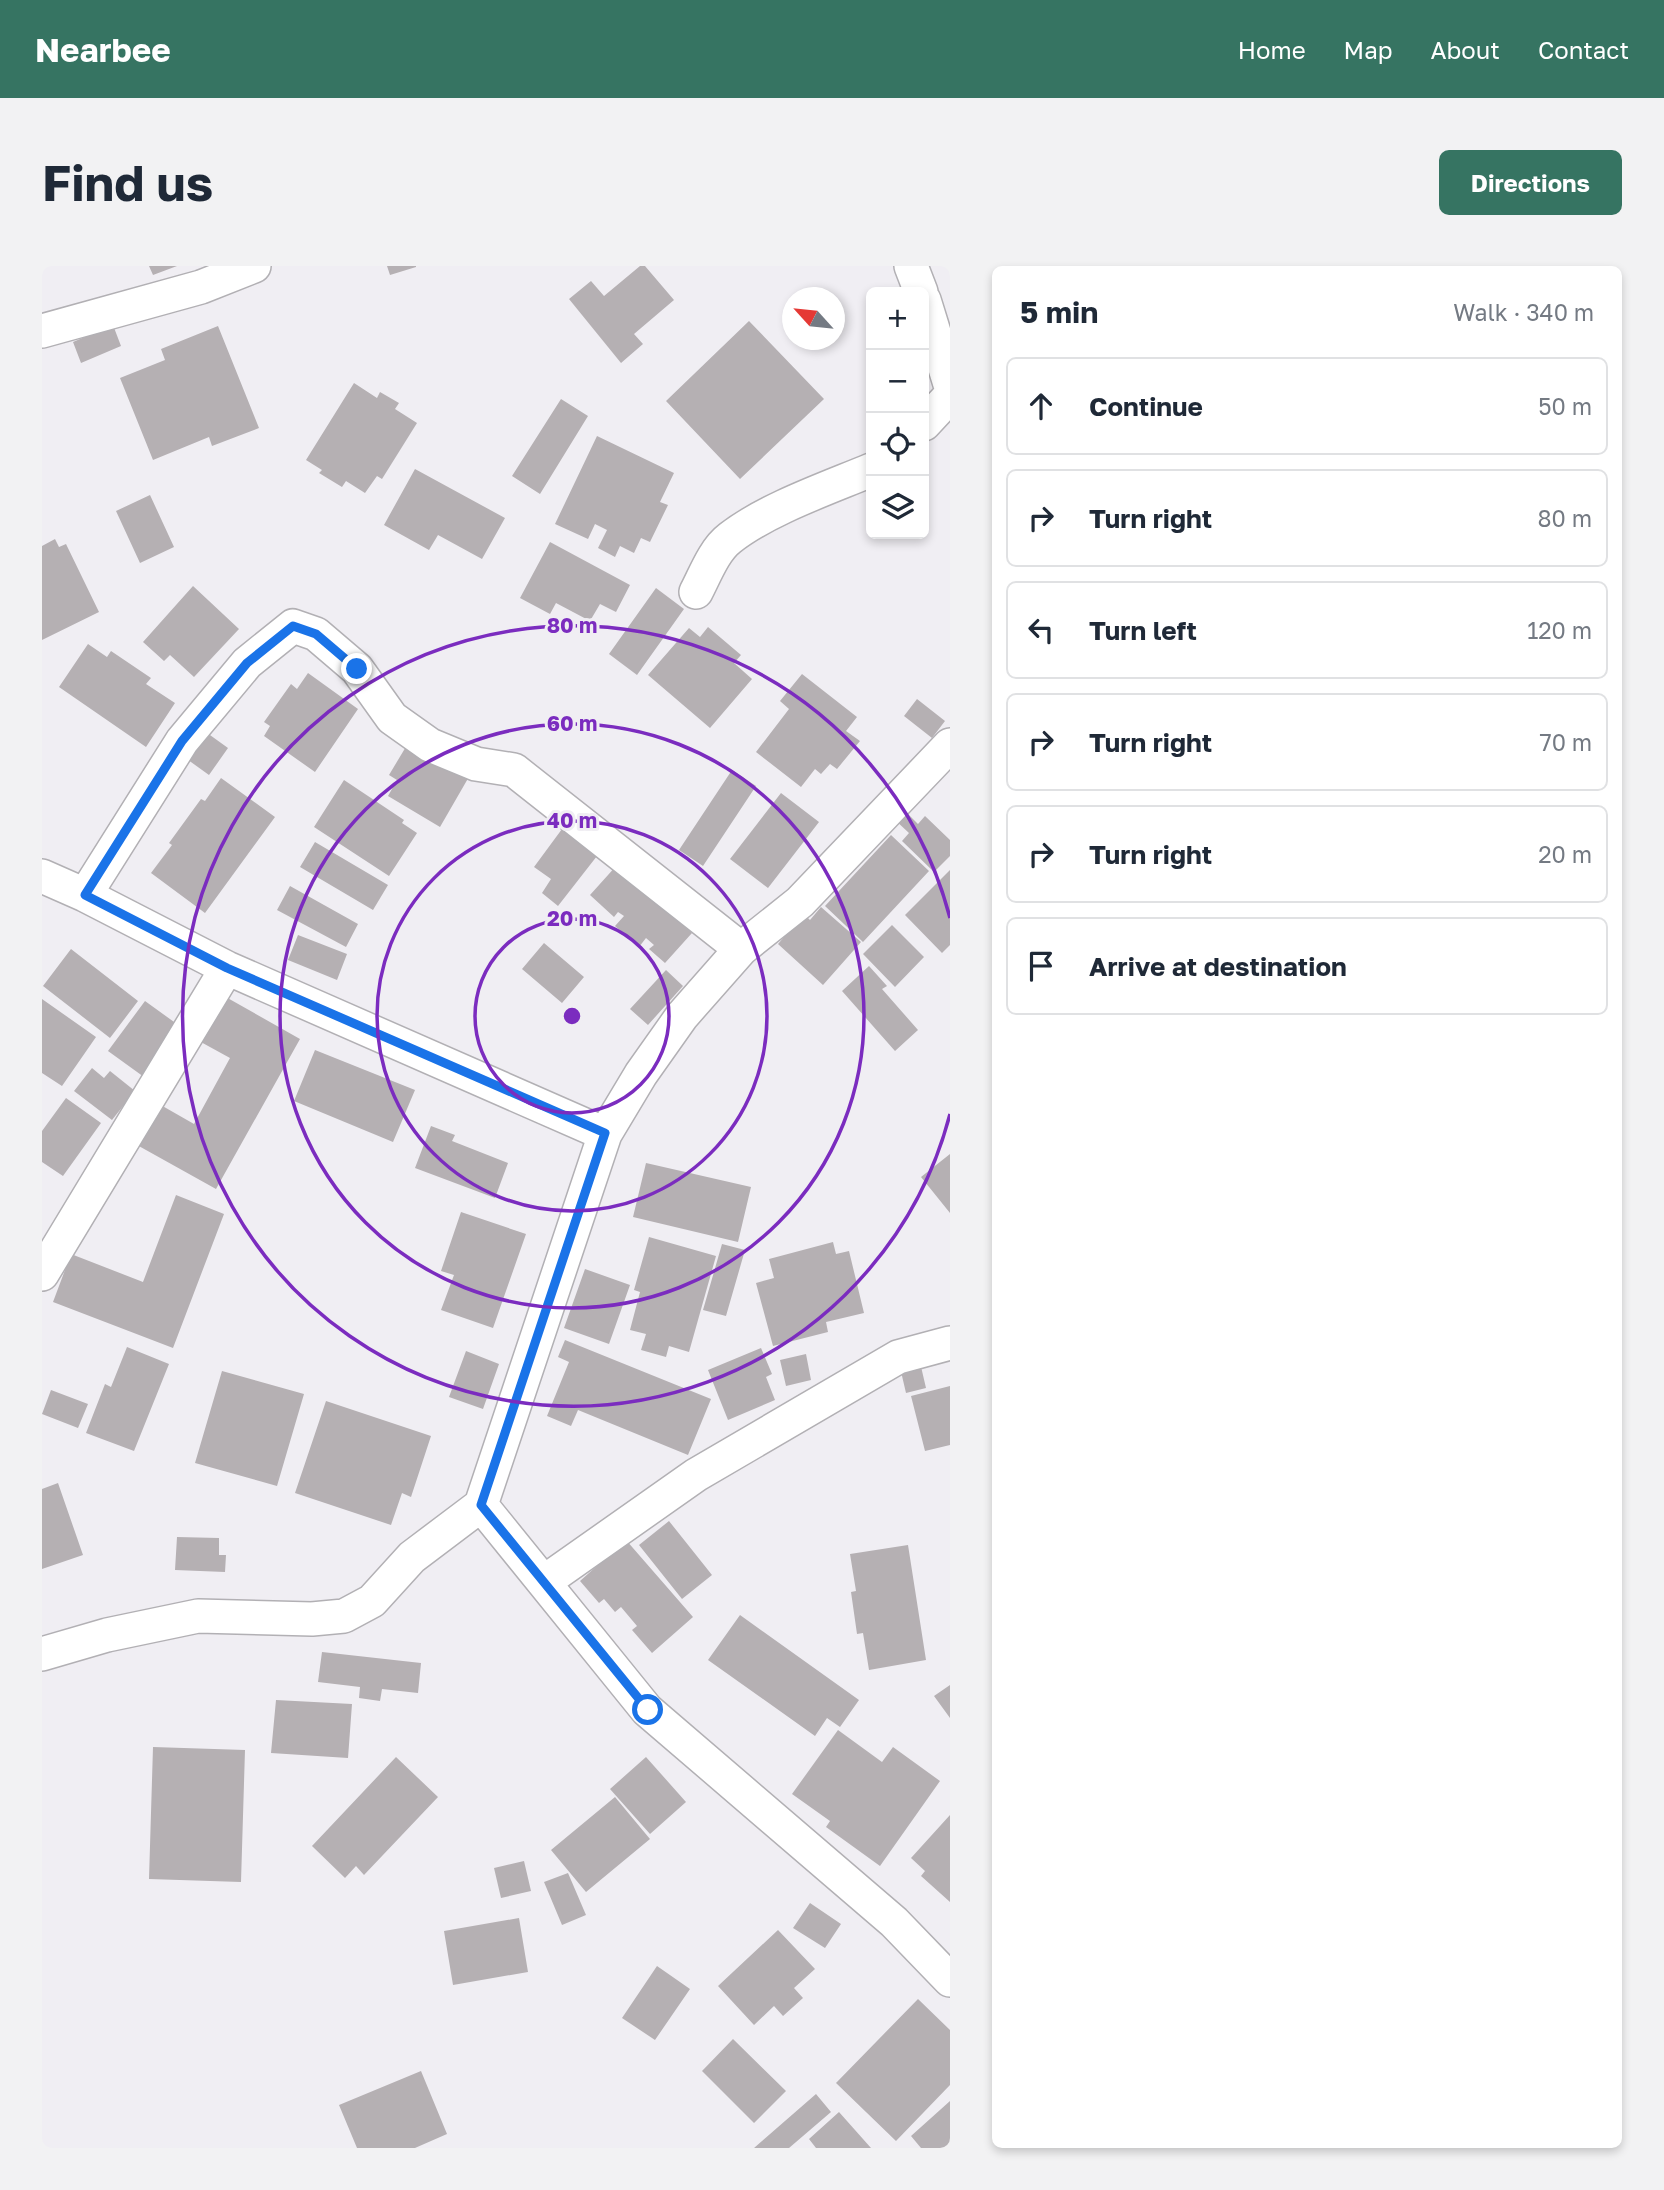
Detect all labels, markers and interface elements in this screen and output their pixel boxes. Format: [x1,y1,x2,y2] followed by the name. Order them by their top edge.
[35,30,171,69] text: Nearbee
[1238,35,1306,64] text: Home
[1344,35,1393,64] text: Map
[1431,35,1500,64] text: About
[1538,35,1629,64] text: Contact
[1439,150,1622,215] button: Directions
[42,153,213,212] text: Find us
[782,287,845,350] north arrow
[866,287,929,539] map controls
[866,287,929,350] button: +
[1020,294,1098,330] text: 5 min
[1453,298,1594,326] text: Walk · 340 m
[866,350,929,413] button: −
[1022,387,1060,425] icon: ahead
[1089,391,1203,422] text: Continue
[1538,392,1592,420] text: 50 m
[866,413,929,476] button: locate
[866,476,929,539] button: layers
[1022,499,1060,537] icon: right
[1089,503,1212,534] text: Turn right
[1538,504,1592,532] text: 80 m
[1022,611,1060,649] icon: left
[547,612,597,638] text: 80 m
[1089,615,1197,646] text: Turn left
[1527,616,1592,644] text: 120 m
[341,653,372,684] route end
[547,710,597,736] text: 60 m
[1022,723,1060,761] icon: right
[1089,727,1212,758] text: Turn right
[1539,728,1592,756] text: 70 m
[547,807,597,833] text: 40 m
[1022,835,1060,873] icon: right
[1089,839,1212,870] text: Turn right
[1538,840,1592,868] text: 20 m
[547,905,597,931] text: 20 m
[1022,947,1060,985] icon: arrive
[1089,951,1347,982] text: Arrive at destination
[560,1004,584,1028] centre of rings
[632,1694,663,1725] route start

